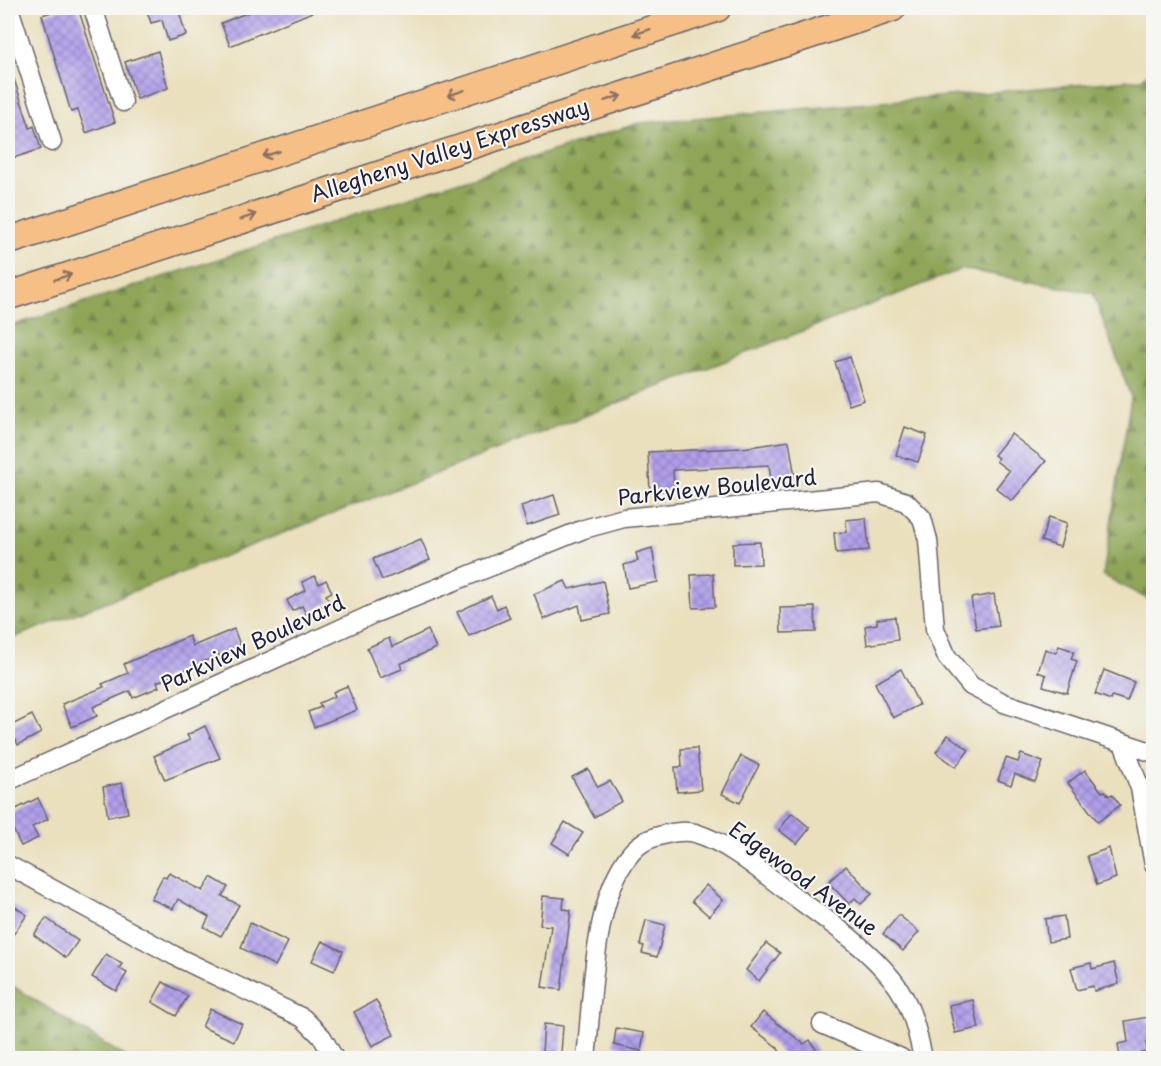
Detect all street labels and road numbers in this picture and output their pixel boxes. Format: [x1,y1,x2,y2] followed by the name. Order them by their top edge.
[306,89,593,209] street label: Allegheny Valley Expressway
[616,460,818,512] street label: Parkview Boulevard
[155,585,350,699] street label: Parkview Boulevard
[723,812,885,942] street label: Edgewood Avenue

